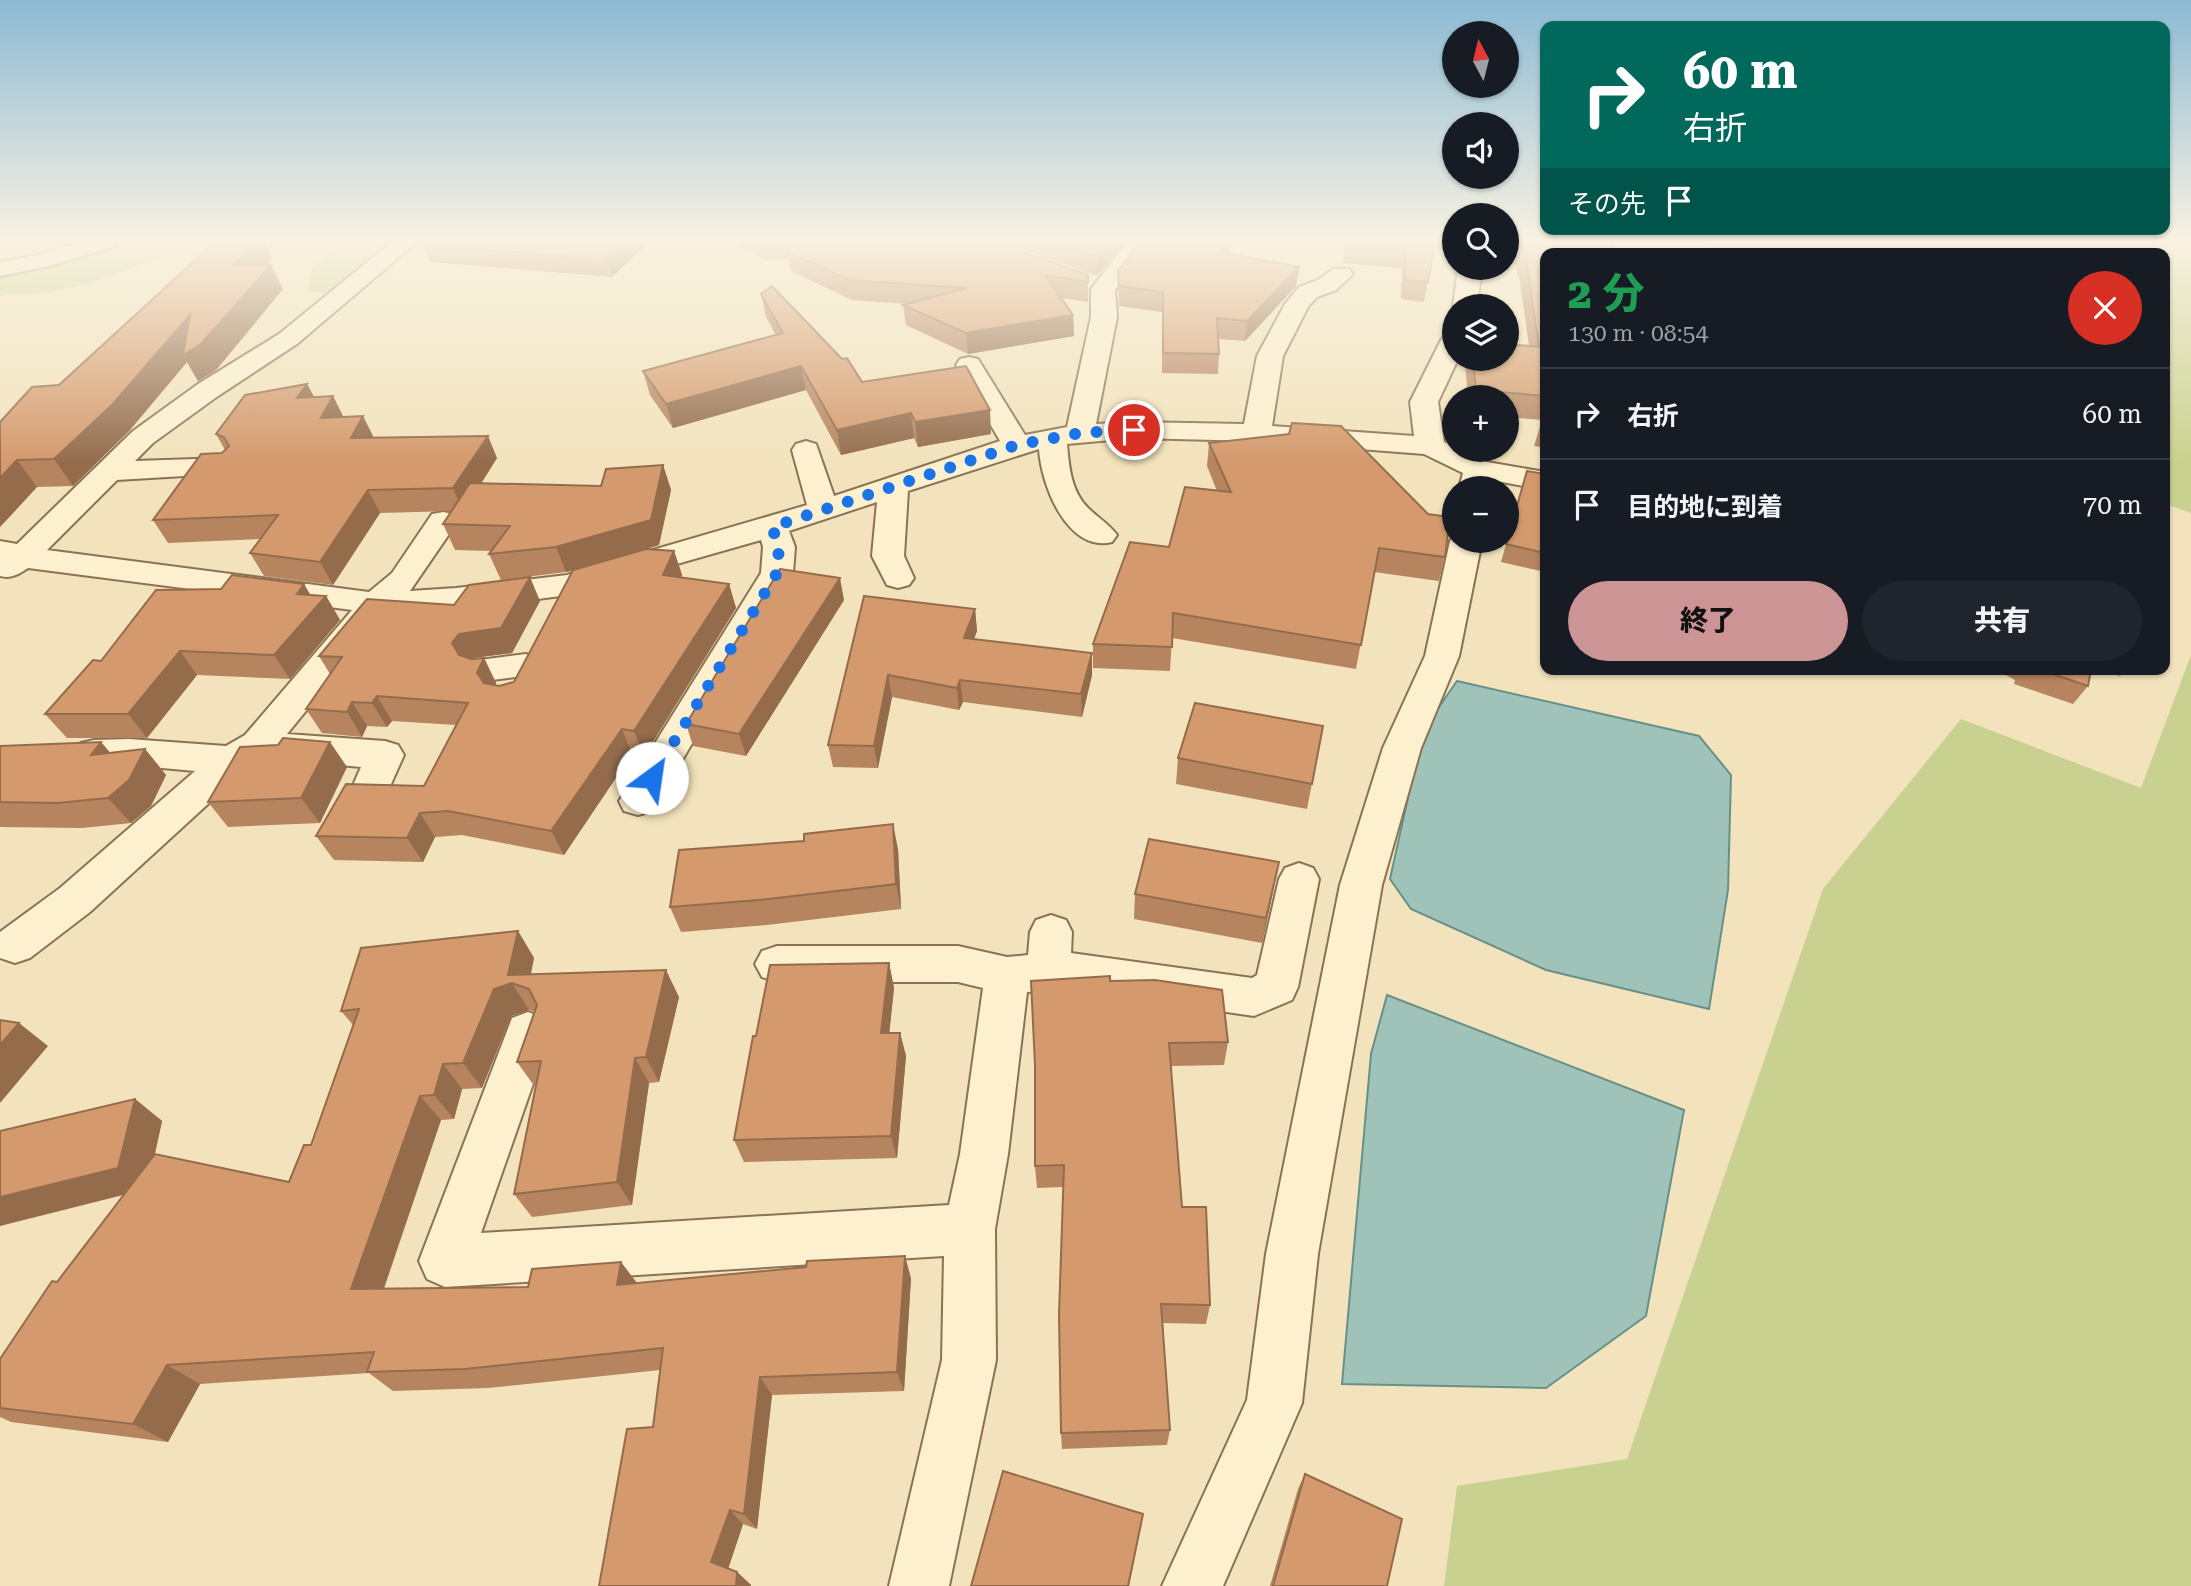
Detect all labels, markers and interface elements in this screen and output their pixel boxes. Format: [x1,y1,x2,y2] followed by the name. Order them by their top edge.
[1442,21,1519,98] north arrow
[1442,21,1519,553] map controls
[1683,43,1798,100] text: 60 m
[1568,49,1659,140] icon: right
[1683,109,1747,147] text: 右折
[1442,112,1519,189] button: sound
[1660,182,1698,220] icon: arrive
[1568,189,1646,219] text: その先
[1442,203,1519,280] button: search
[1568,269,1644,318] text: 2 分
[2068,271,2142,345] button: close
[1442,294,1519,371] button: layers
[1568,320,1708,347] text: 130 m · 08:54
[1442,385,1519,462] button: +
[1568,395,1606,433] icon: right
[2083,399,2142,429] text: 60 m
[1104,400,1164,460] pin
[1627,401,1679,431] text: 右折
[1115,411,1153,449] icon: arrive
[1442,476,1519,553] button: −
[1568,486,1606,524] icon: arrive
[2083,490,2142,520] text: 70 m
[1627,492,1783,522] text: 目的地に到着
[1568,581,1848,661] button: 終了
[1862,581,2142,661] button: 共有
[615,741,689,815] position arrow

